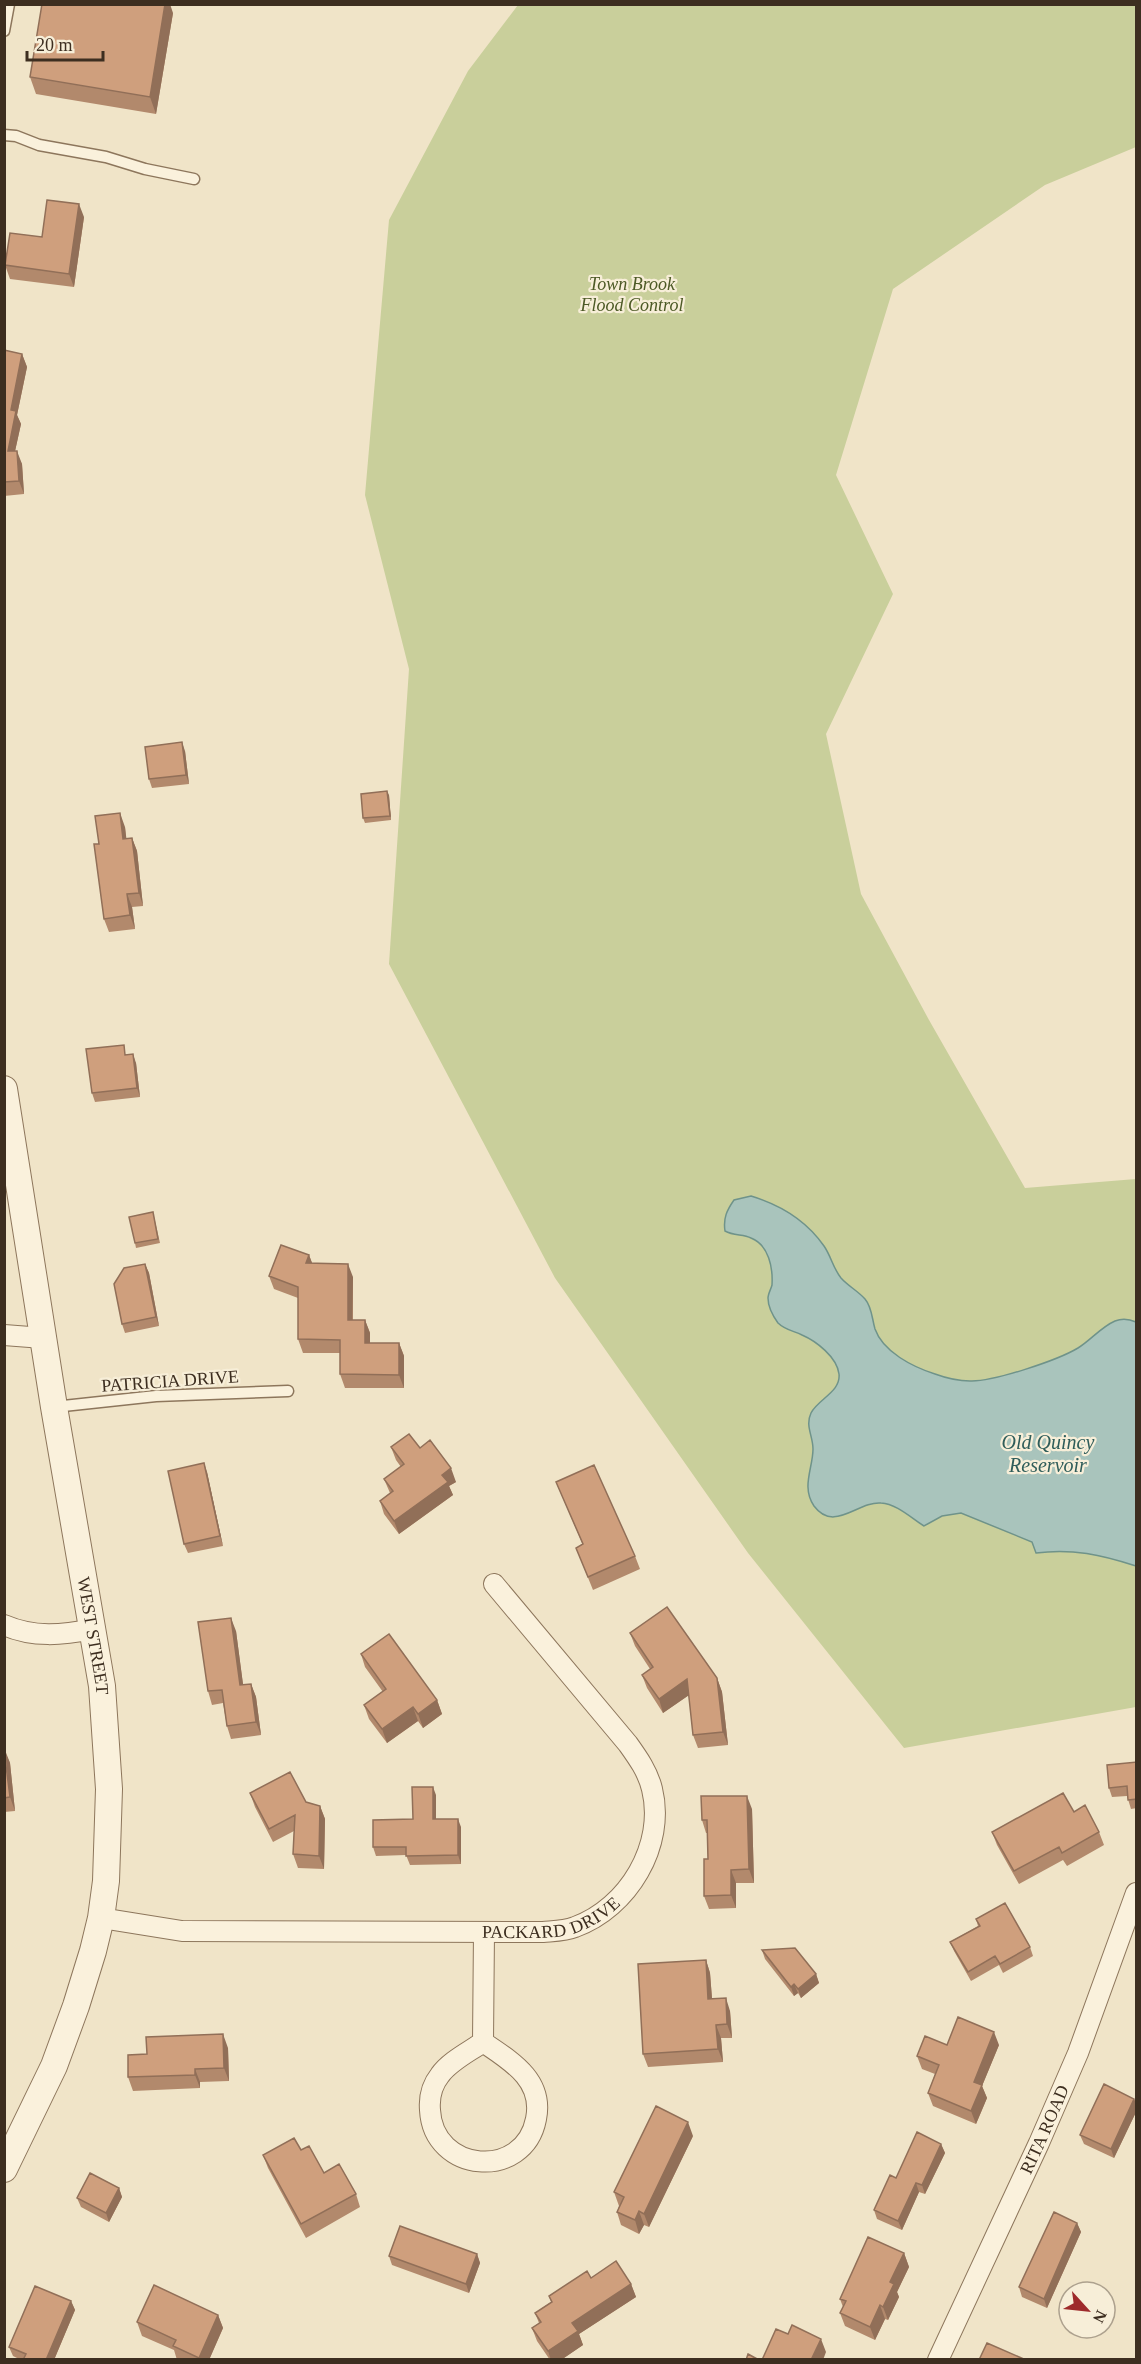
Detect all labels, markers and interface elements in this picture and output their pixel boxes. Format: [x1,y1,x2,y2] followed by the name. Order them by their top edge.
[27,24,104,62] scale bar
[36,35,73,55] text: 20 m
[580,274,683,315] park label: Town Brook Flood Control
[101,1366,239,1396] street label: PATRICIA DRIVE
[1002,1431,1094,1476] water label: Old Quincy Reservoir
[73,1575,113,1695] street label: WEST STREET
[482,1893,624,1942] street label: PACKARD DRIVE
[1016,2082,1073,2177] street label: RITA ROAD
[1057,2280,1117,2340] north arrow
[1090,2308,1110,2326] text: N

